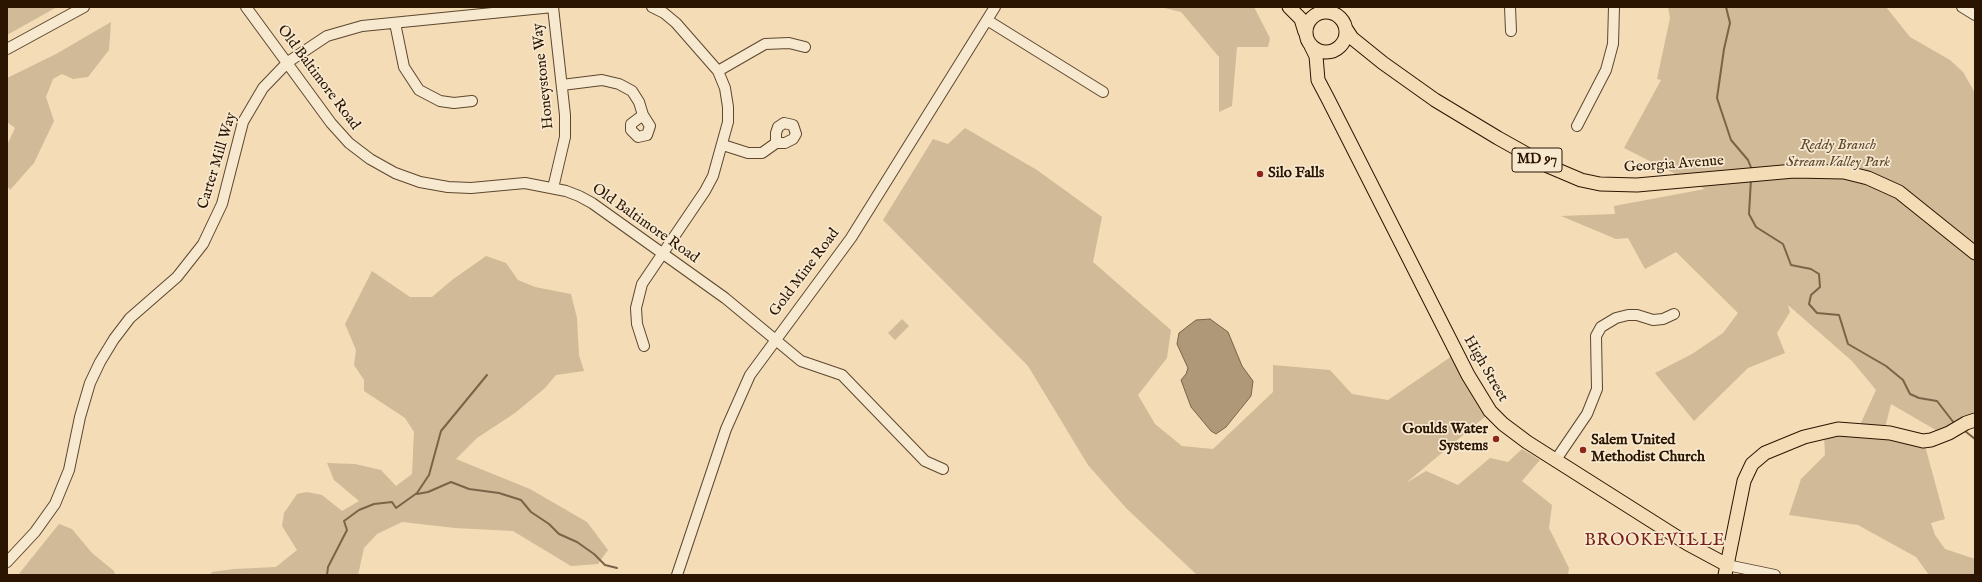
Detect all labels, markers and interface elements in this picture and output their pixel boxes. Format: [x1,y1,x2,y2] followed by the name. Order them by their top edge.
[273,22,363,134] street label: Old Baltimore Road
[529,22,559,130] street label: Honeystone Way
[195,110,241,212] street label: Carter Mill Way
[1786,137,1890,172] park label: Reddy Branch Stream Valley Park
[1512,148,1562,172] road number: MD 97
[1623,153,1725,177] street label: Georgia Avenue
[1268,165,1324,183] place label: Silo Falls
[1255,169,1265,179] marker: Silo Falls
[588,180,702,268] street label: Old Baltimore Road
[766,225,844,321] street label: Gold Mine Road
[1459,333,1511,405] street label: High Street
[1402,421,1488,456] place label: Goulds Water Systems
[1591,432,1705,467] place label: Salem United Methodist Church
[1491,434,1501,444] marker: Goulds Water Systems
[1578,445,1588,455] marker: Salem United Methodist Church
[1584,532,1726,552] district label: BROOKEVILLE

